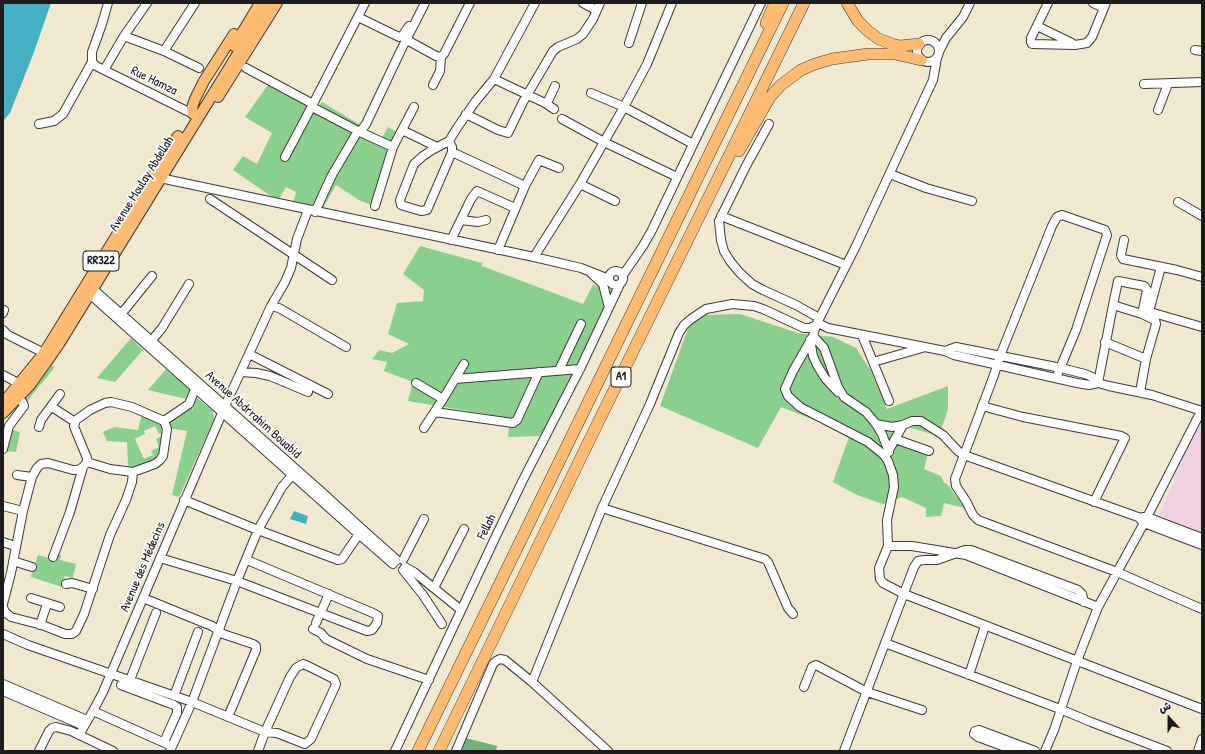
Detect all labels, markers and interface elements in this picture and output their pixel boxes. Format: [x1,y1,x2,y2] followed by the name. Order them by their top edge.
[128,63,180,99] street label: Rue Hamza
[106,134,178,234] street label: Avenue Moulay Abdellah
[83,251,119,271] road number: RR322
[611,367,631,387] road number: A1
[202,368,304,462] street label: Avenue Abdrrahim Bouabid
[474,512,500,542] street label: Fellah
[117,520,169,614] street label: Avenue des Médecins
[1149,698,1189,738] north arrow
[1157,698,1173,716] text: ش

